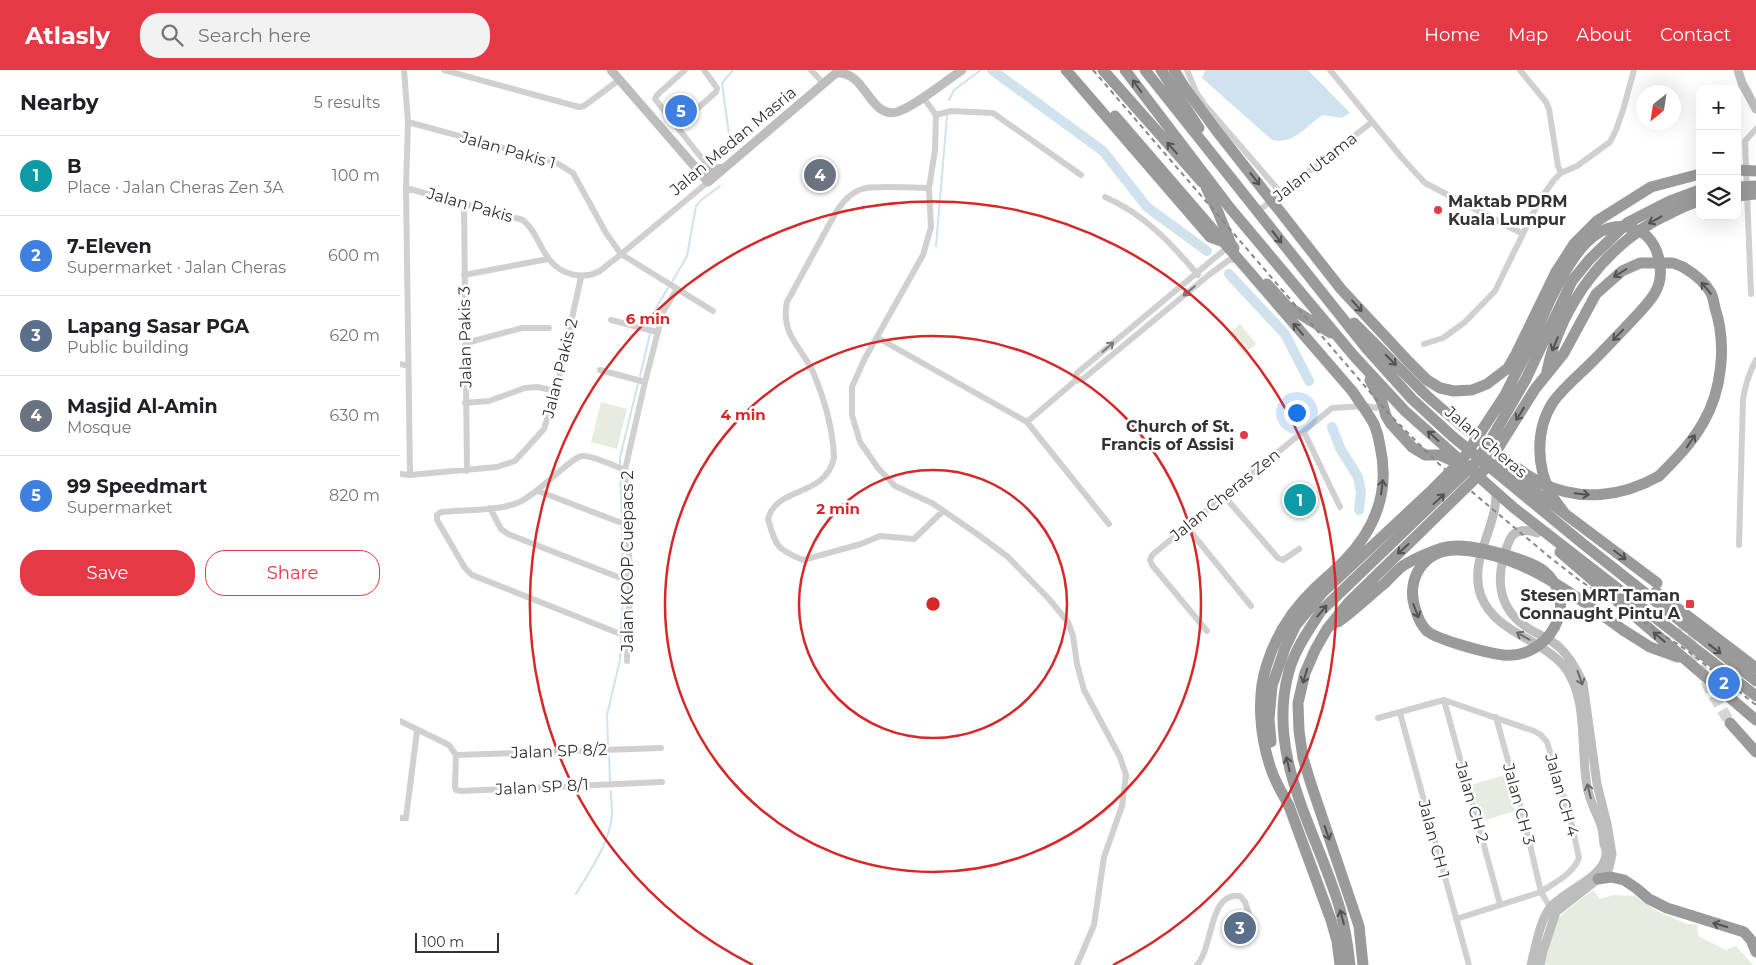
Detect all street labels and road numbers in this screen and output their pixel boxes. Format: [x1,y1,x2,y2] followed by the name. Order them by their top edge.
[665,83,800,200] street label: Jalan Medan Masria
[457,127,558,173] street label: Jalan Pakis 1
[1269,128,1361,206] street label: Jalan Utama
[424,183,515,226] street label: Jalan Pakis
[455,286,475,389] street label: Jalan Pakis 3
[538,316,582,421] street label: Jalan Pakis 2
[1440,402,1531,482] street label: Jalan Cheras
[1165,445,1284,546] street label: Jalan Cheras Zen
[618,470,637,653] street label: Jalan KOOP Cuepacs 2
[510,740,607,762] street label: Jalan SP 8/2
[1541,750,1583,839] street label: Jalan CH 4
[1451,758,1493,845] street label: Jalan CH 2
[1499,760,1539,847] street label: Jalan CH 3
[494,775,589,799] street label: Jalan SP 8/1
[1414,797,1454,880] street label: Jalan CH 1

